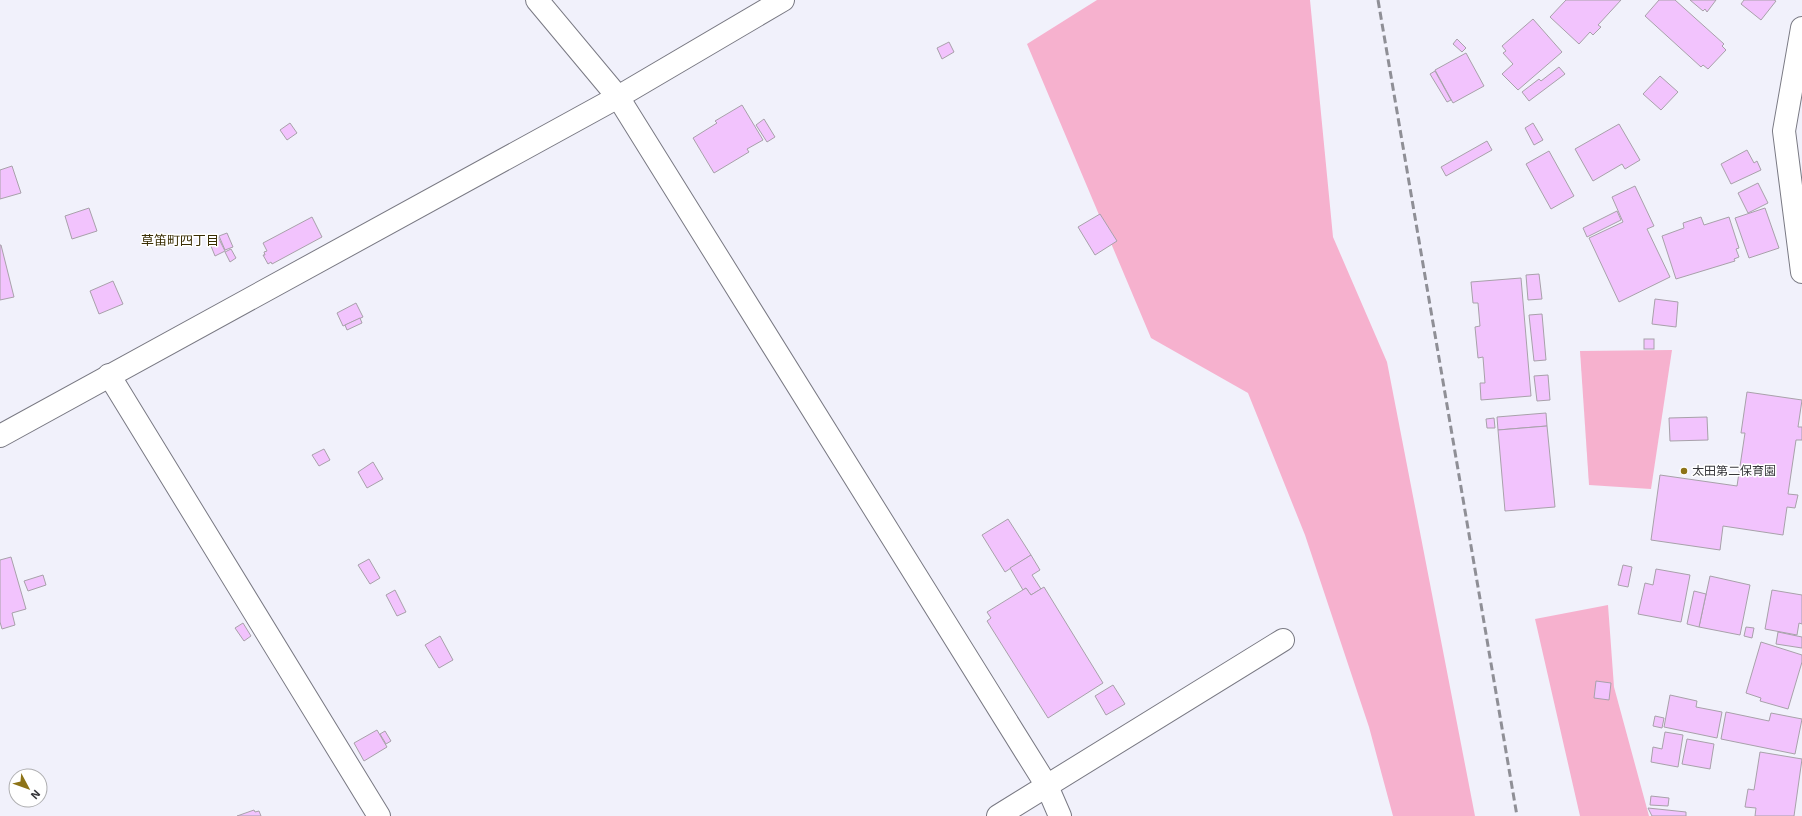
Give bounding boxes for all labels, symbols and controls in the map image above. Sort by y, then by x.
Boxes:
district label: 草笛町四丁目 [141,232,219,248]
place label: 太田第二保育園 [1692,463,1776,477]
marker: 太田第二保育園 [1679,466,1689,476]
north arrow [8,768,48,808]
text: N [28,788,43,802]

